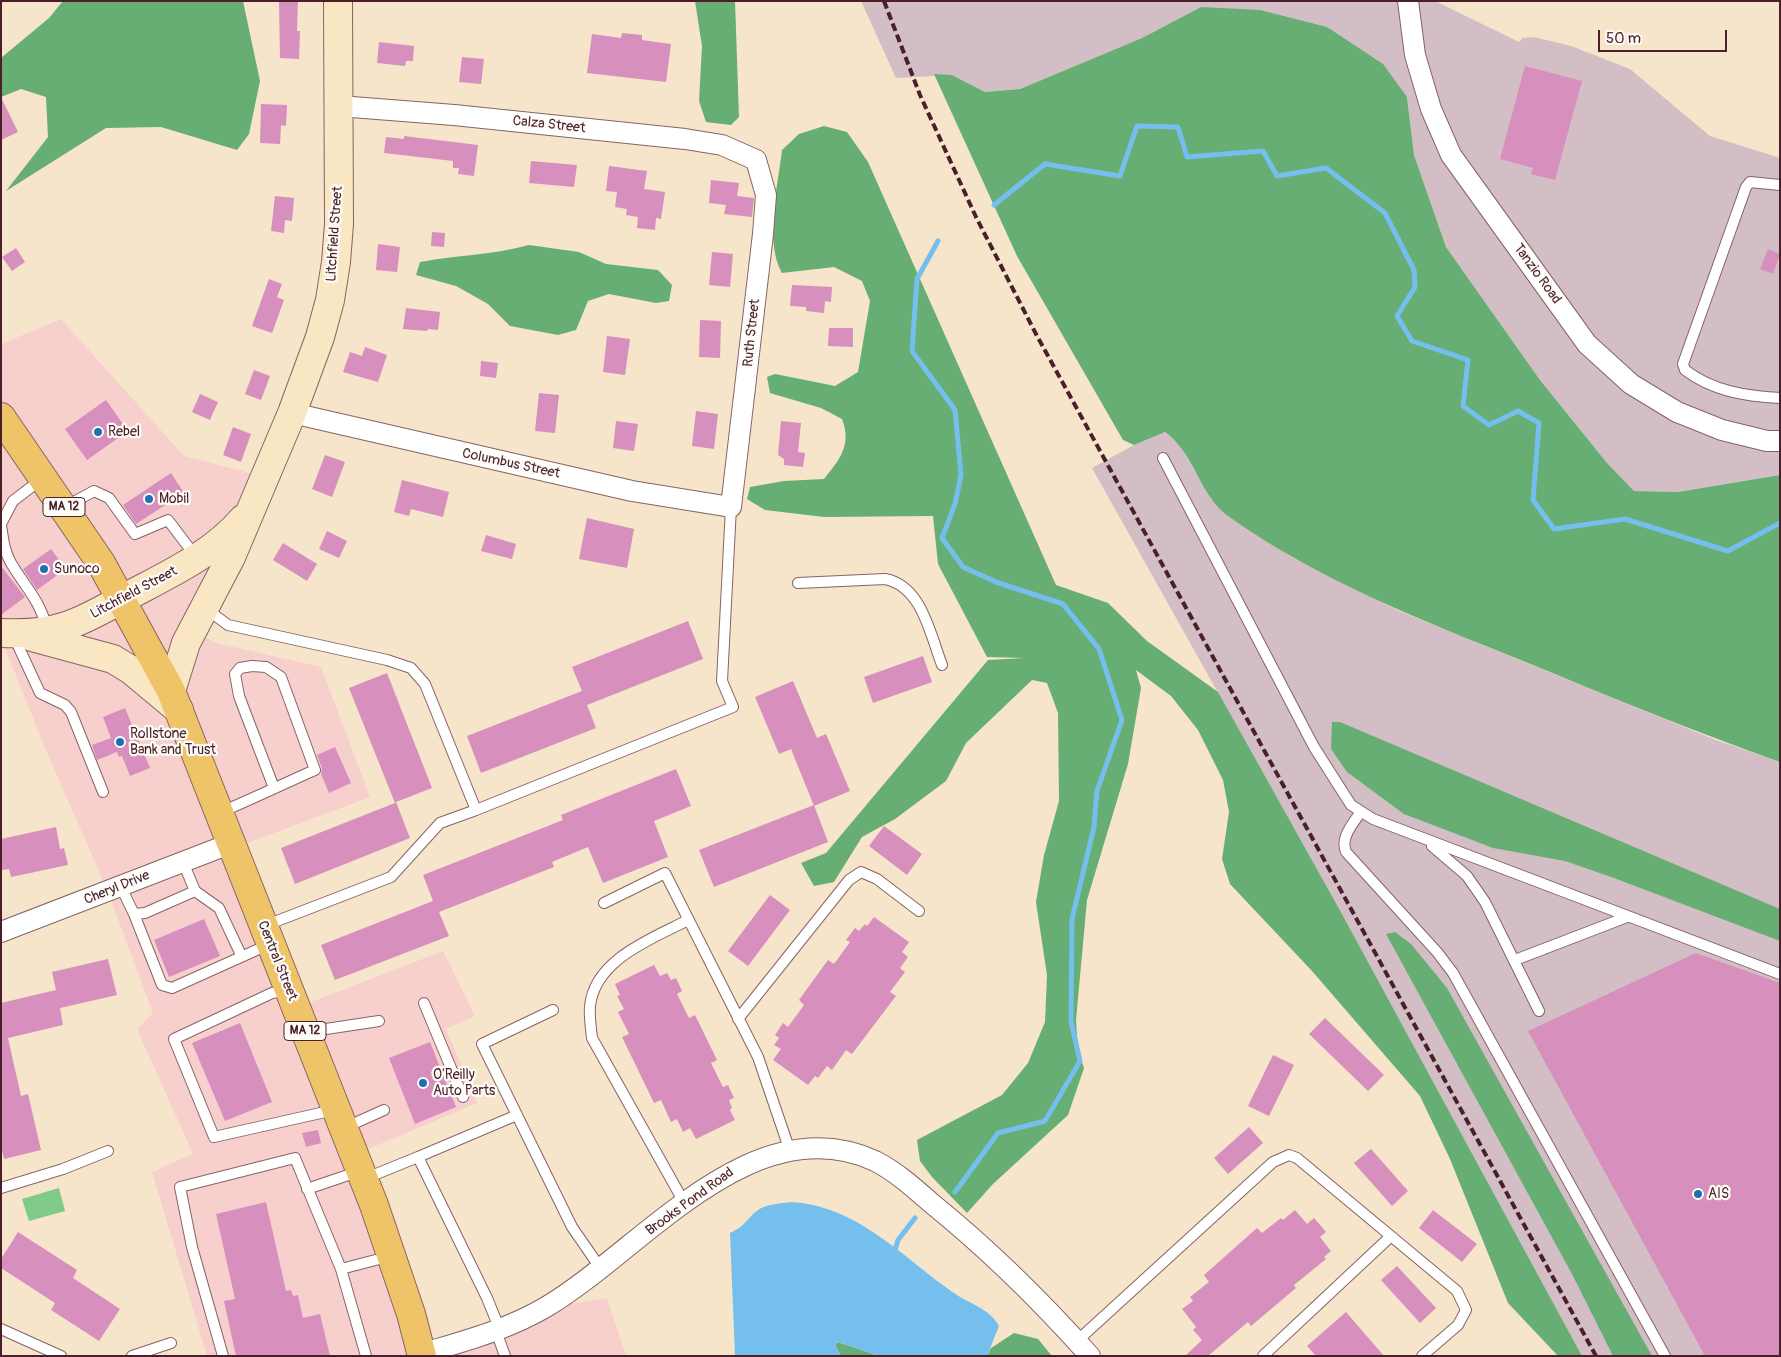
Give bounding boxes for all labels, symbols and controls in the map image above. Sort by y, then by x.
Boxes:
scale bar [1601,20,1730,52]
text: 50 m [1606,29,1641,48]
street label: Calza Street [512,113,586,137]
street label: Litchfield Street [323,186,347,282]
street label: Tanzio Road [1510,241,1564,307]
street label: Ruth Street [740,298,764,368]
place label: Rebel [108,424,140,440]
marker: Rebel [92,426,104,438]
street label: Columbus Street [460,445,562,483]
place label: Mobil [159,491,189,507]
marker: Mobil [143,493,155,505]
road number: MA 12 [43,498,85,516]
place label: Sunoco [54,561,100,577]
marker: Sunoco [38,563,50,575]
street label: Litchfield Street [88,563,180,623]
place label: Rollstone Bank and Trust [130,726,216,759]
marker: Rollstone Bank and Trust [114,736,126,748]
street label: Cheryl Drive [82,867,152,909]
street label: Central Street [253,919,301,1003]
road number: MA 12 [284,1021,326,1040]
place label: O'Reilly Auto Parts [433,1067,495,1100]
marker: O'Reilly Auto Parts [417,1077,429,1089]
street label: Brooks Pond Road [643,1164,737,1240]
place label: AIS [1708,1186,1729,1202]
marker: AIS [1692,1188,1704,1200]

